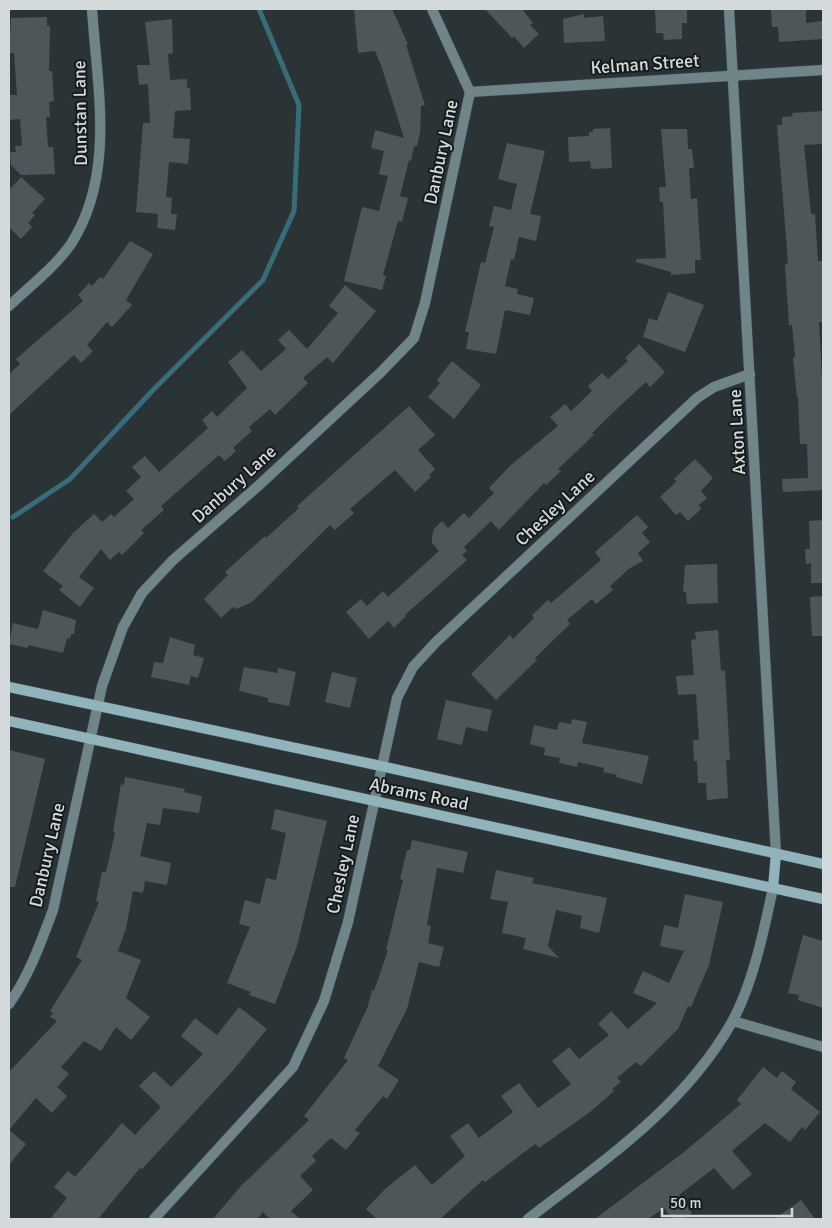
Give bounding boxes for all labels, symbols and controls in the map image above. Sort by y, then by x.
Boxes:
street label: Kelman Street [590,49,700,79]
street label: Dunstan Lane [68,60,92,166]
street label: Danbury Lane [419,98,463,206]
street label: Axton Lane [724,389,750,475]
street label: Danbury Lane [187,440,281,528]
street label: Chesley Lane [511,466,599,550]
street label: Abrams Road [367,773,471,815]
street label: Danbury Lane [24,801,70,909]
street label: Chesley Lane [322,812,364,916]
scale bar [662,1186,792,1218]
text: 50 m [670,1194,701,1212]

